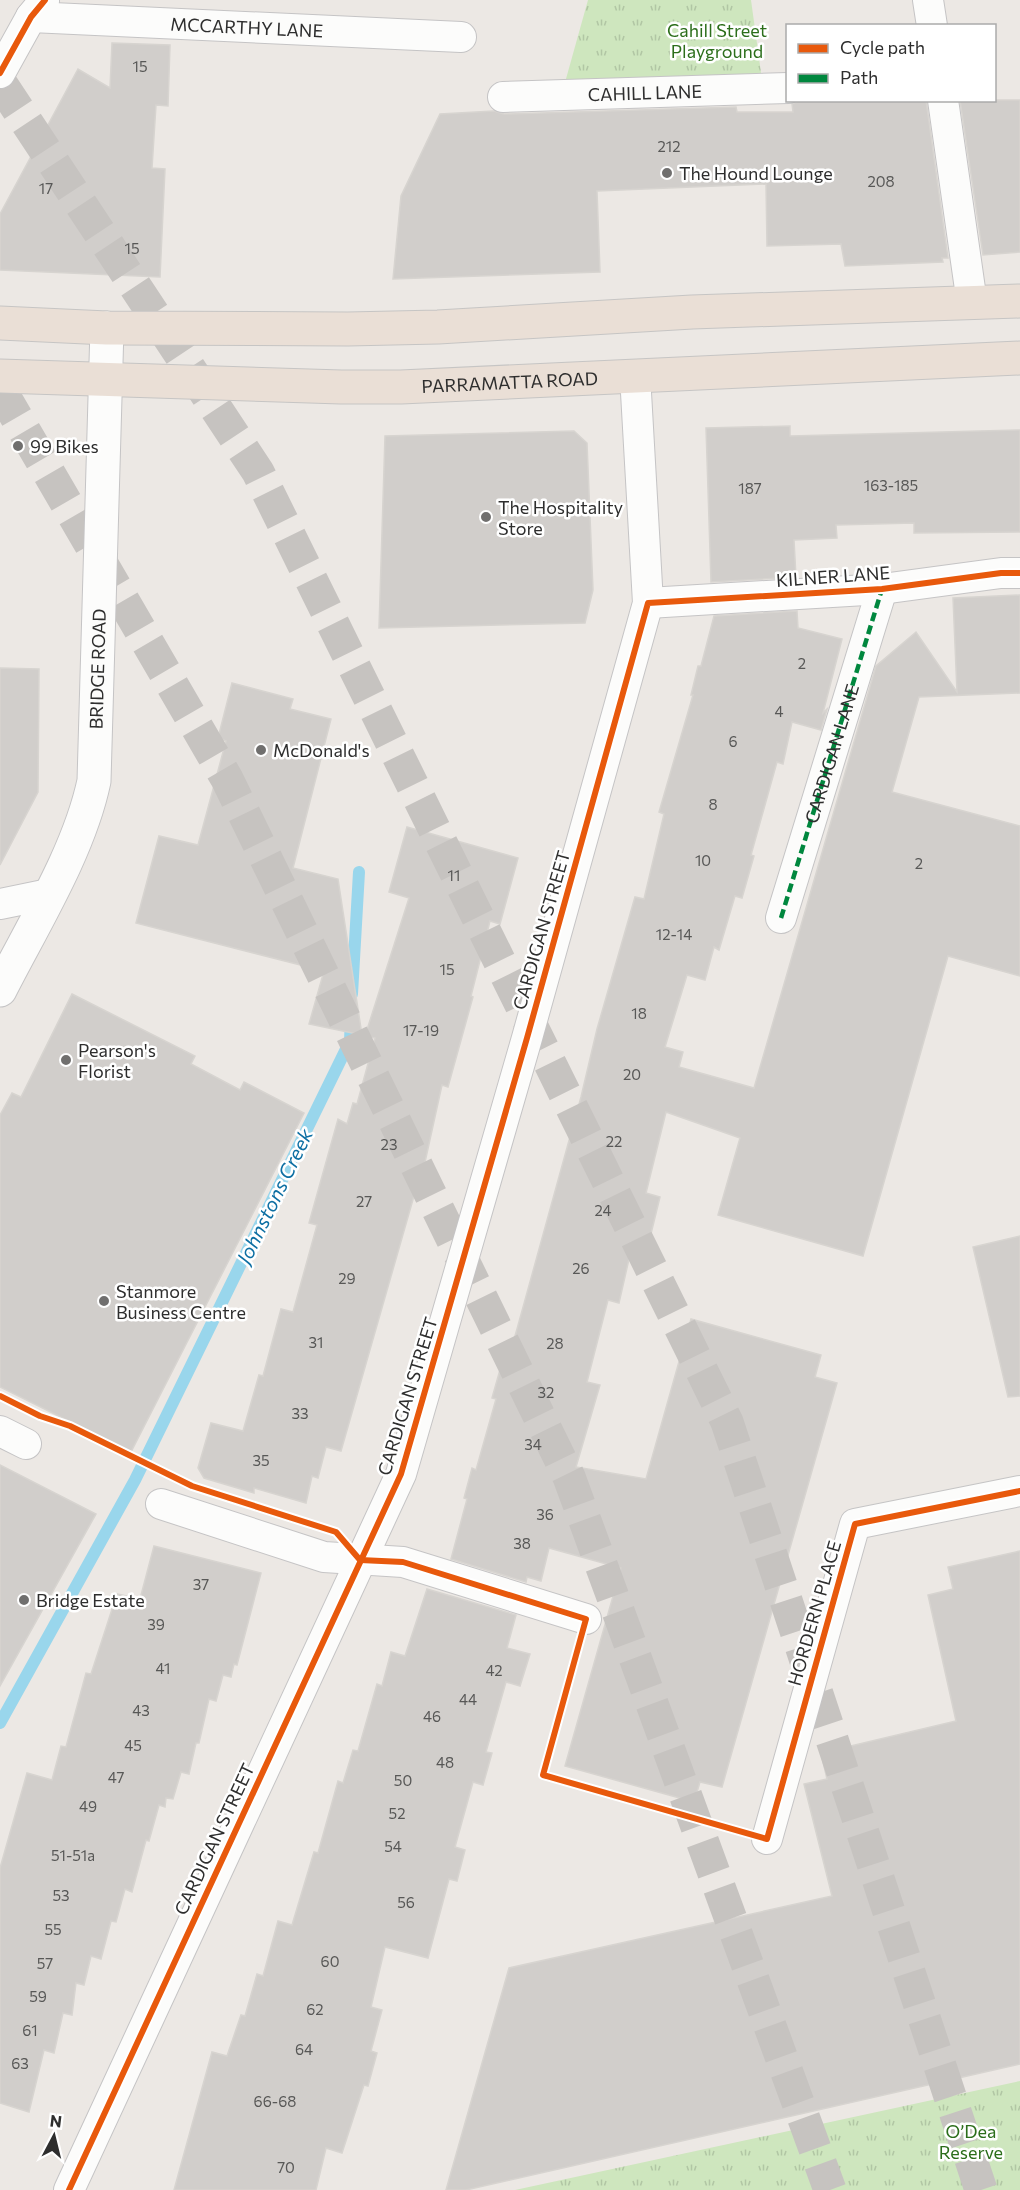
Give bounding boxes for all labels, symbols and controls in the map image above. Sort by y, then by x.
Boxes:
street label: MCCARTHY LANE [170,12,324,42]
park label: Cahill Street Playground [667,19,767,62]
legend [786,24,996,102]
text: Cycle path [840,36,925,58]
house number: 15 [132,57,148,75]
text: Path [840,66,878,88]
street label: CAHILL LANE [587,80,702,105]
house number: 212 [657,137,681,155]
place label: The Hound Lounge [679,162,833,184]
marker: The Hound Lounge [660,166,674,180]
house number: 208 [867,172,895,190]
house number: 17 [39,179,53,197]
house number: 15 [124,239,140,257]
street label: PARRAMATTA ROAD [421,367,598,397]
place label: 99 Bikes [30,435,99,457]
marker: 99 Bikes [11,439,25,453]
house number: 163-185 [864,476,918,494]
house number: 187 [738,479,762,497]
place label: The Hospitality Store [498,496,623,539]
marker: The Hospitality Store [479,510,493,524]
street label: KILNER LANE [775,561,891,591]
street label: BRIDGE ROAD [84,608,110,730]
house number: 2 [798,654,806,672]
street label: CARDIGAN LANE [800,681,863,826]
house number: 4 [775,702,784,720]
house number: 6 [728,732,738,750]
place label: McDonald's [273,739,370,761]
marker: McDonald's [254,743,268,757]
house number: 8 [708,795,718,813]
street label: CARDIGAN STREET [508,848,574,1012]
house number: 10 [695,851,711,869]
house number: 2 [915,854,923,872]
house number: 11 [448,866,460,884]
house number: 12-14 [656,925,692,943]
house number: 15 [439,960,455,978]
house number: 18 [631,1004,647,1022]
house number: 17-19 [403,1021,439,1039]
place label: Pearson's Florist [78,1039,156,1082]
marker: Pearson's Florist [59,1053,73,1067]
house number: 20 [623,1065,641,1083]
water label: Johnstons Creek [230,1123,318,1269]
house number: 22 [606,1132,622,1150]
house number: 23 [381,1135,397,1153]
house number: 27 [356,1192,372,1210]
house number: 24 [594,1201,612,1219]
house number: 26 [572,1259,590,1277]
house number: 29 [338,1269,356,1287]
place label: Stanmore Business Centre [116,1280,246,1323]
marker: Stanmore Business Centre [97,1294,111,1308]
street label: CARDIGAN STREET [372,1314,442,1478]
house number: 31 [309,1333,323,1351]
house number: 28 [546,1334,564,1352]
house number: 32 [538,1383,554,1401]
house number: 33 [291,1404,309,1422]
house number: 34 [524,1435,542,1453]
house number: 35 [252,1451,270,1469]
house number: 36 [536,1505,554,1523]
house number: 38 [513,1534,531,1552]
street label: HORDERN PLACE [783,1538,845,1688]
house number: 37 [193,1575,209,1593]
place label: Bridge Estate [36,1589,145,1611]
marker: Bridge Estate [17,1593,31,1607]
house number: 39 [147,1615,165,1633]
house number: 41 [156,1659,170,1677]
house number: 42 [485,1661,503,1679]
house number: 44 [459,1690,477,1708]
house number: 43 [132,1701,150,1719]
house number: 46 [423,1707,441,1725]
house number: 45 [124,1736,142,1754]
house number: 48 [436,1753,454,1771]
street label: CARDIGAN STREET [169,1760,259,1918]
house number: 47 [108,1768,124,1786]
house number: 50 [394,1771,412,1789]
house number: 49 [79,1797,97,1815]
house number: 52 [389,1804,405,1822]
house number: 54 [384,1837,402,1855]
house number: 51-51a [51,1846,95,1864]
house number: 53 [52,1886,70,1904]
house number: 56 [397,1893,415,1911]
house number: 55 [44,1920,62,1938]
house number: 60 [321,1952,339,1970]
house number: 57 [37,1954,53,1972]
house number: 59 [29,1987,47,2005]
house number: 62 [306,2000,324,2018]
house number: 61 [22,2021,38,2039]
house number: 64 [295,2040,313,2058]
house number: 63 [11,2054,29,2072]
house number: 66-68 [254,2092,296,2110]
north arrow [24,2106,84,2166]
text: N [49,2110,63,2131]
park label: O’Dea Reserve [939,2120,1003,2163]
house number: 70 [277,2158,295,2176]

